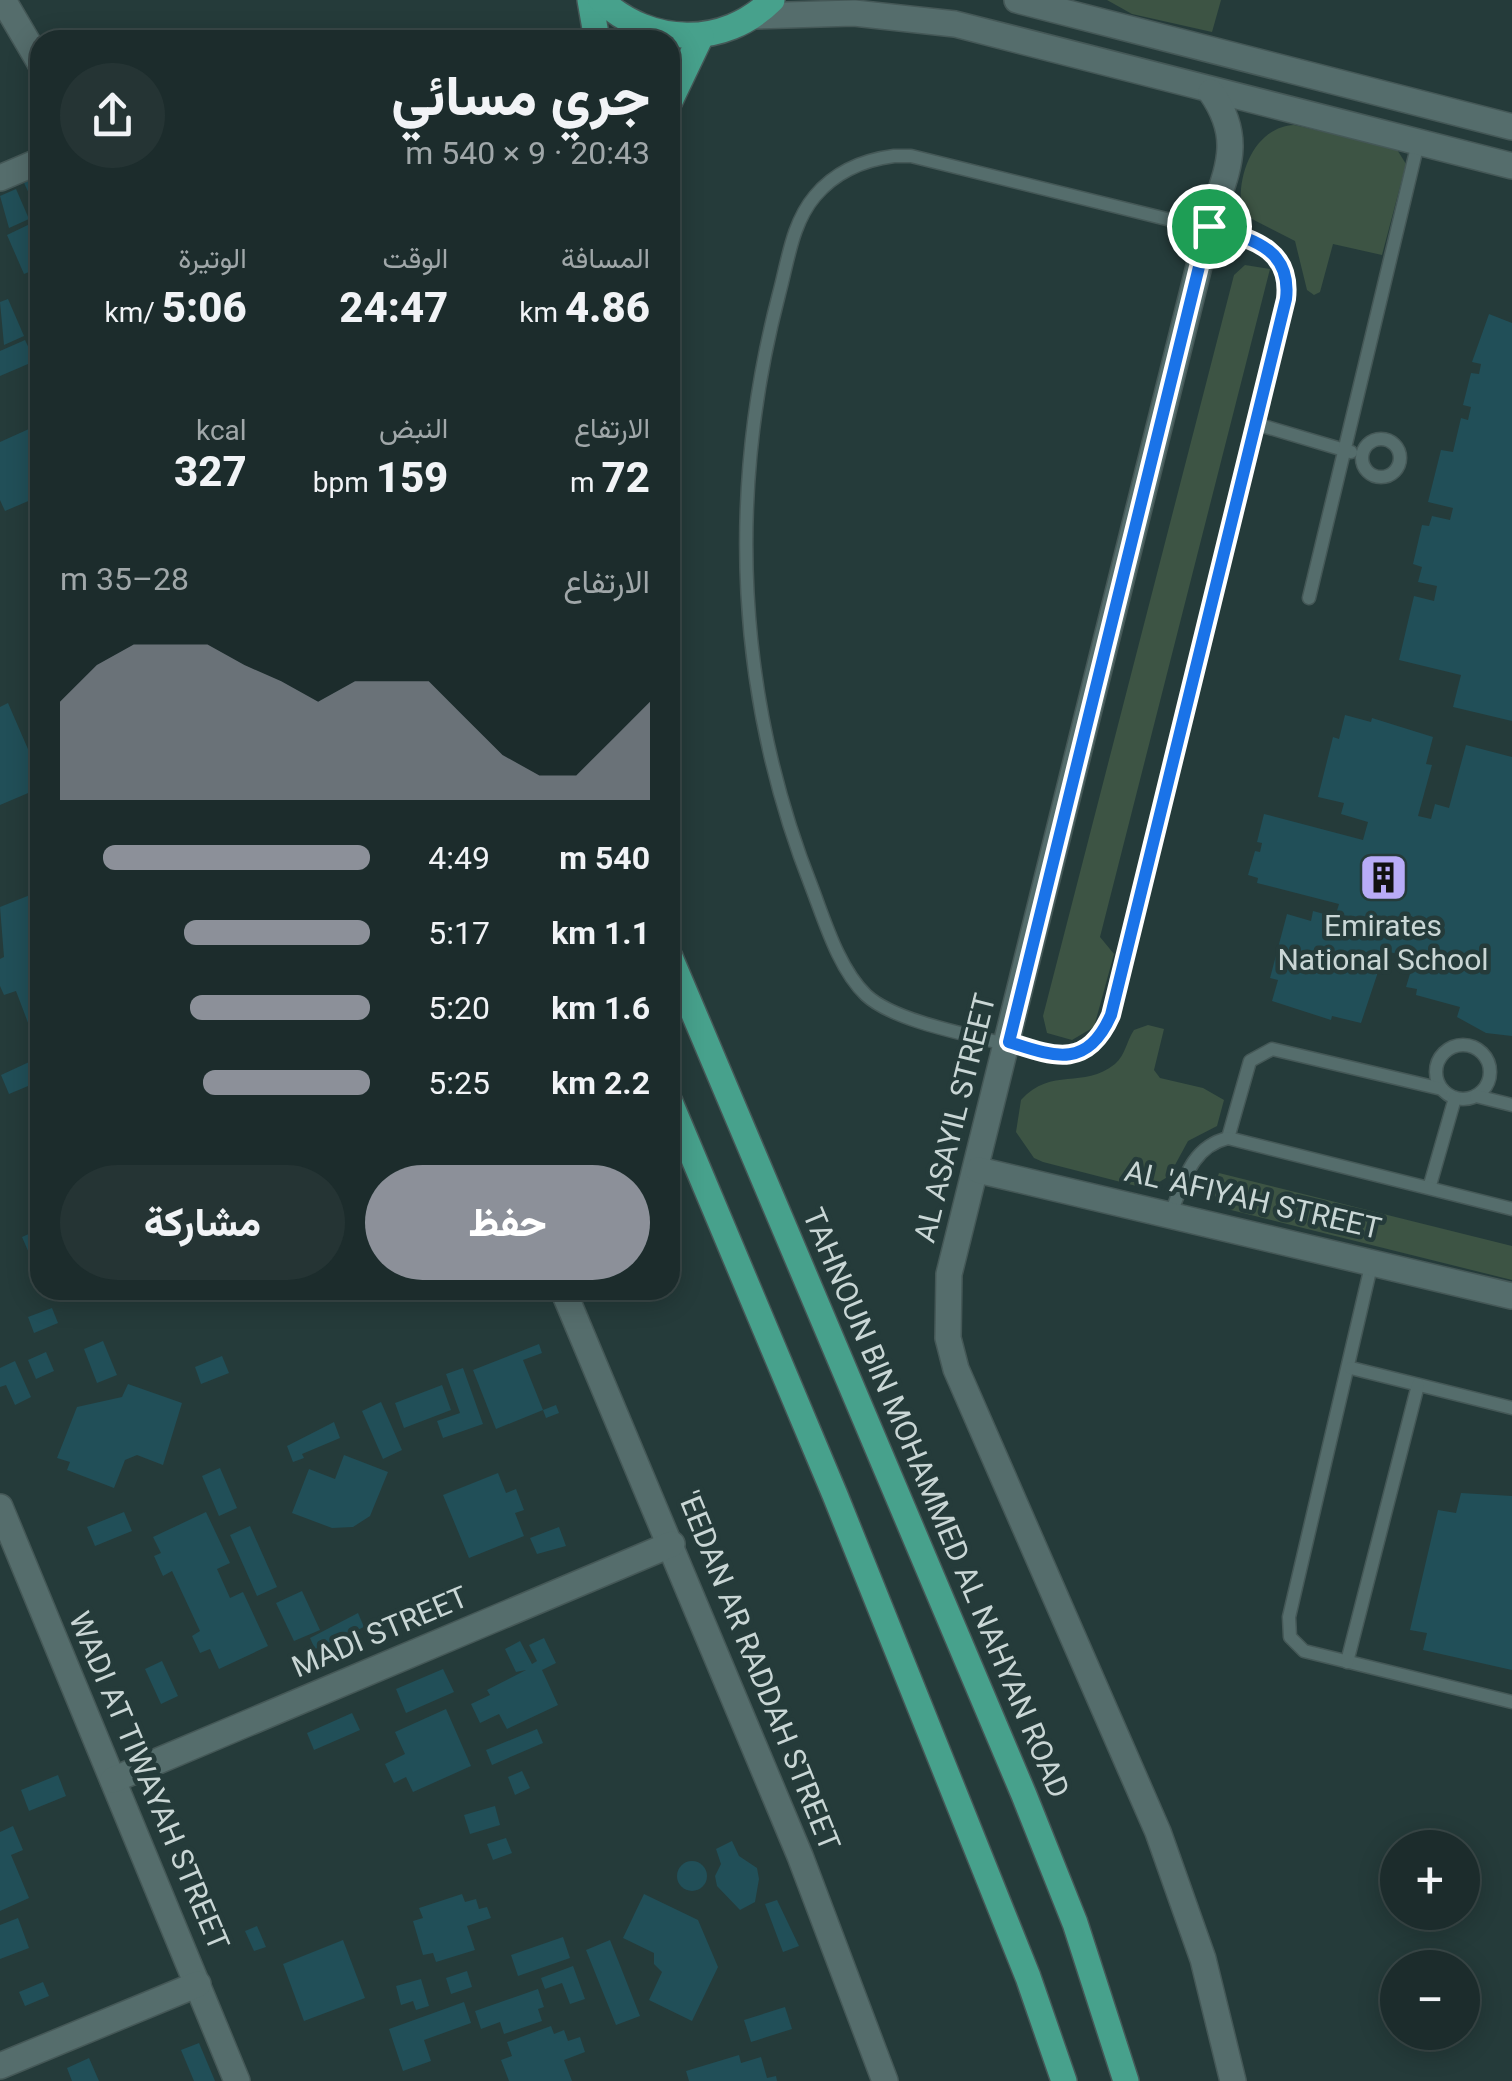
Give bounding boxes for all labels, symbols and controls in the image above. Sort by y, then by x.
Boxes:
button: share [60,63,165,168]
text: جري مسائي [391,64,650,128]
text: 20:43 · 9 × 540 m [405,134,650,172]
pin [1167,184,1252,269]
icon: arrive [1182,199,1237,254]
text: الوتيرة [178,242,247,275]
text: الوقت [383,242,448,275]
text: المسافة [561,242,650,275]
text: 5:06 [162,283,247,332]
text: 24:47 [339,283,448,332]
text: 4.86 [565,283,650,332]
text: /km [105,296,162,329]
text: km [519,296,565,329]
text: النبض [379,412,448,445]
text: الارتفاع [574,412,650,445]
text: kcal [196,414,247,447]
text: 327 [174,447,247,496]
text: 159 [376,453,448,502]
text: 72 [602,453,650,502]
text: bpm [313,466,376,499]
text: m [570,466,602,499]
text: 28–35 m [60,560,189,598]
text: الارتفاع [563,563,650,601]
text: 4:49 [428,839,490,877]
text: 540 m [559,839,650,877]
building icon: Emirates National School [1357,851,1409,903]
place label: Emirates National School [1277,908,1489,977]
text: 5:17 [428,914,490,952]
text: 1.1 km [551,914,650,952]
text: 5:20 [428,989,490,1027]
text: 1.6 km [551,989,650,1027]
street label: AL ASAYIL STREET [907,990,1002,1246]
text: 5:25 [428,1064,490,1102]
text: 2.2 km [551,1064,650,1102]
street label: AL 'AFIYAH STREET [1121,1153,1385,1246]
button: مشاركة [60,1165,345,1280]
button: حفظ [365,1165,650,1280]
street label: TAHNOUN BIN MOHAMMED AL NAHYAN ROAD [796,1203,1077,1803]
street label: 'EEDAN AR RADDAH STREET [671,1486,848,1856]
street label: MADI STREET [287,1579,473,1684]
street label: WADI AT TIWAYAH STREET [62,1606,237,1955]
map controls [1380,1830,1480,2050]
button: + [1380,1830,1480,1930]
button: − [1380,1950,1480,2050]

